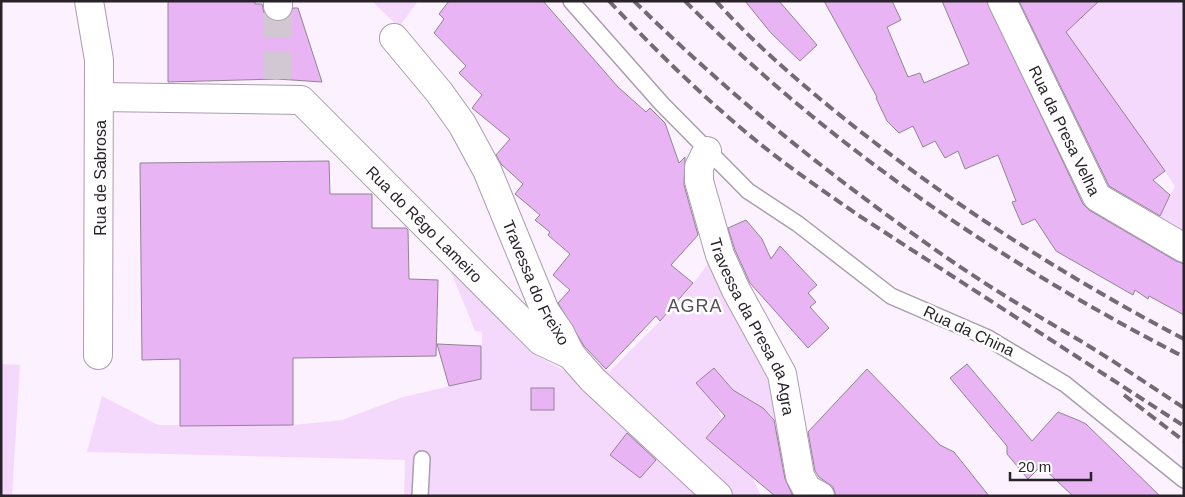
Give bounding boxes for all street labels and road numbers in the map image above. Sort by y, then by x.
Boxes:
street label: Rua da Presa Velha [1026,63,1104,198]
street label: Rua de Sabrosa [92,120,109,236]
street label: Rua do Rêgo Lameiro [363,162,486,286]
street label: Travessa do Freixo [500,217,573,348]
street label: Travessa da Presa da Agra [707,236,798,417]
street label: Rua da China [921,303,1017,359]

